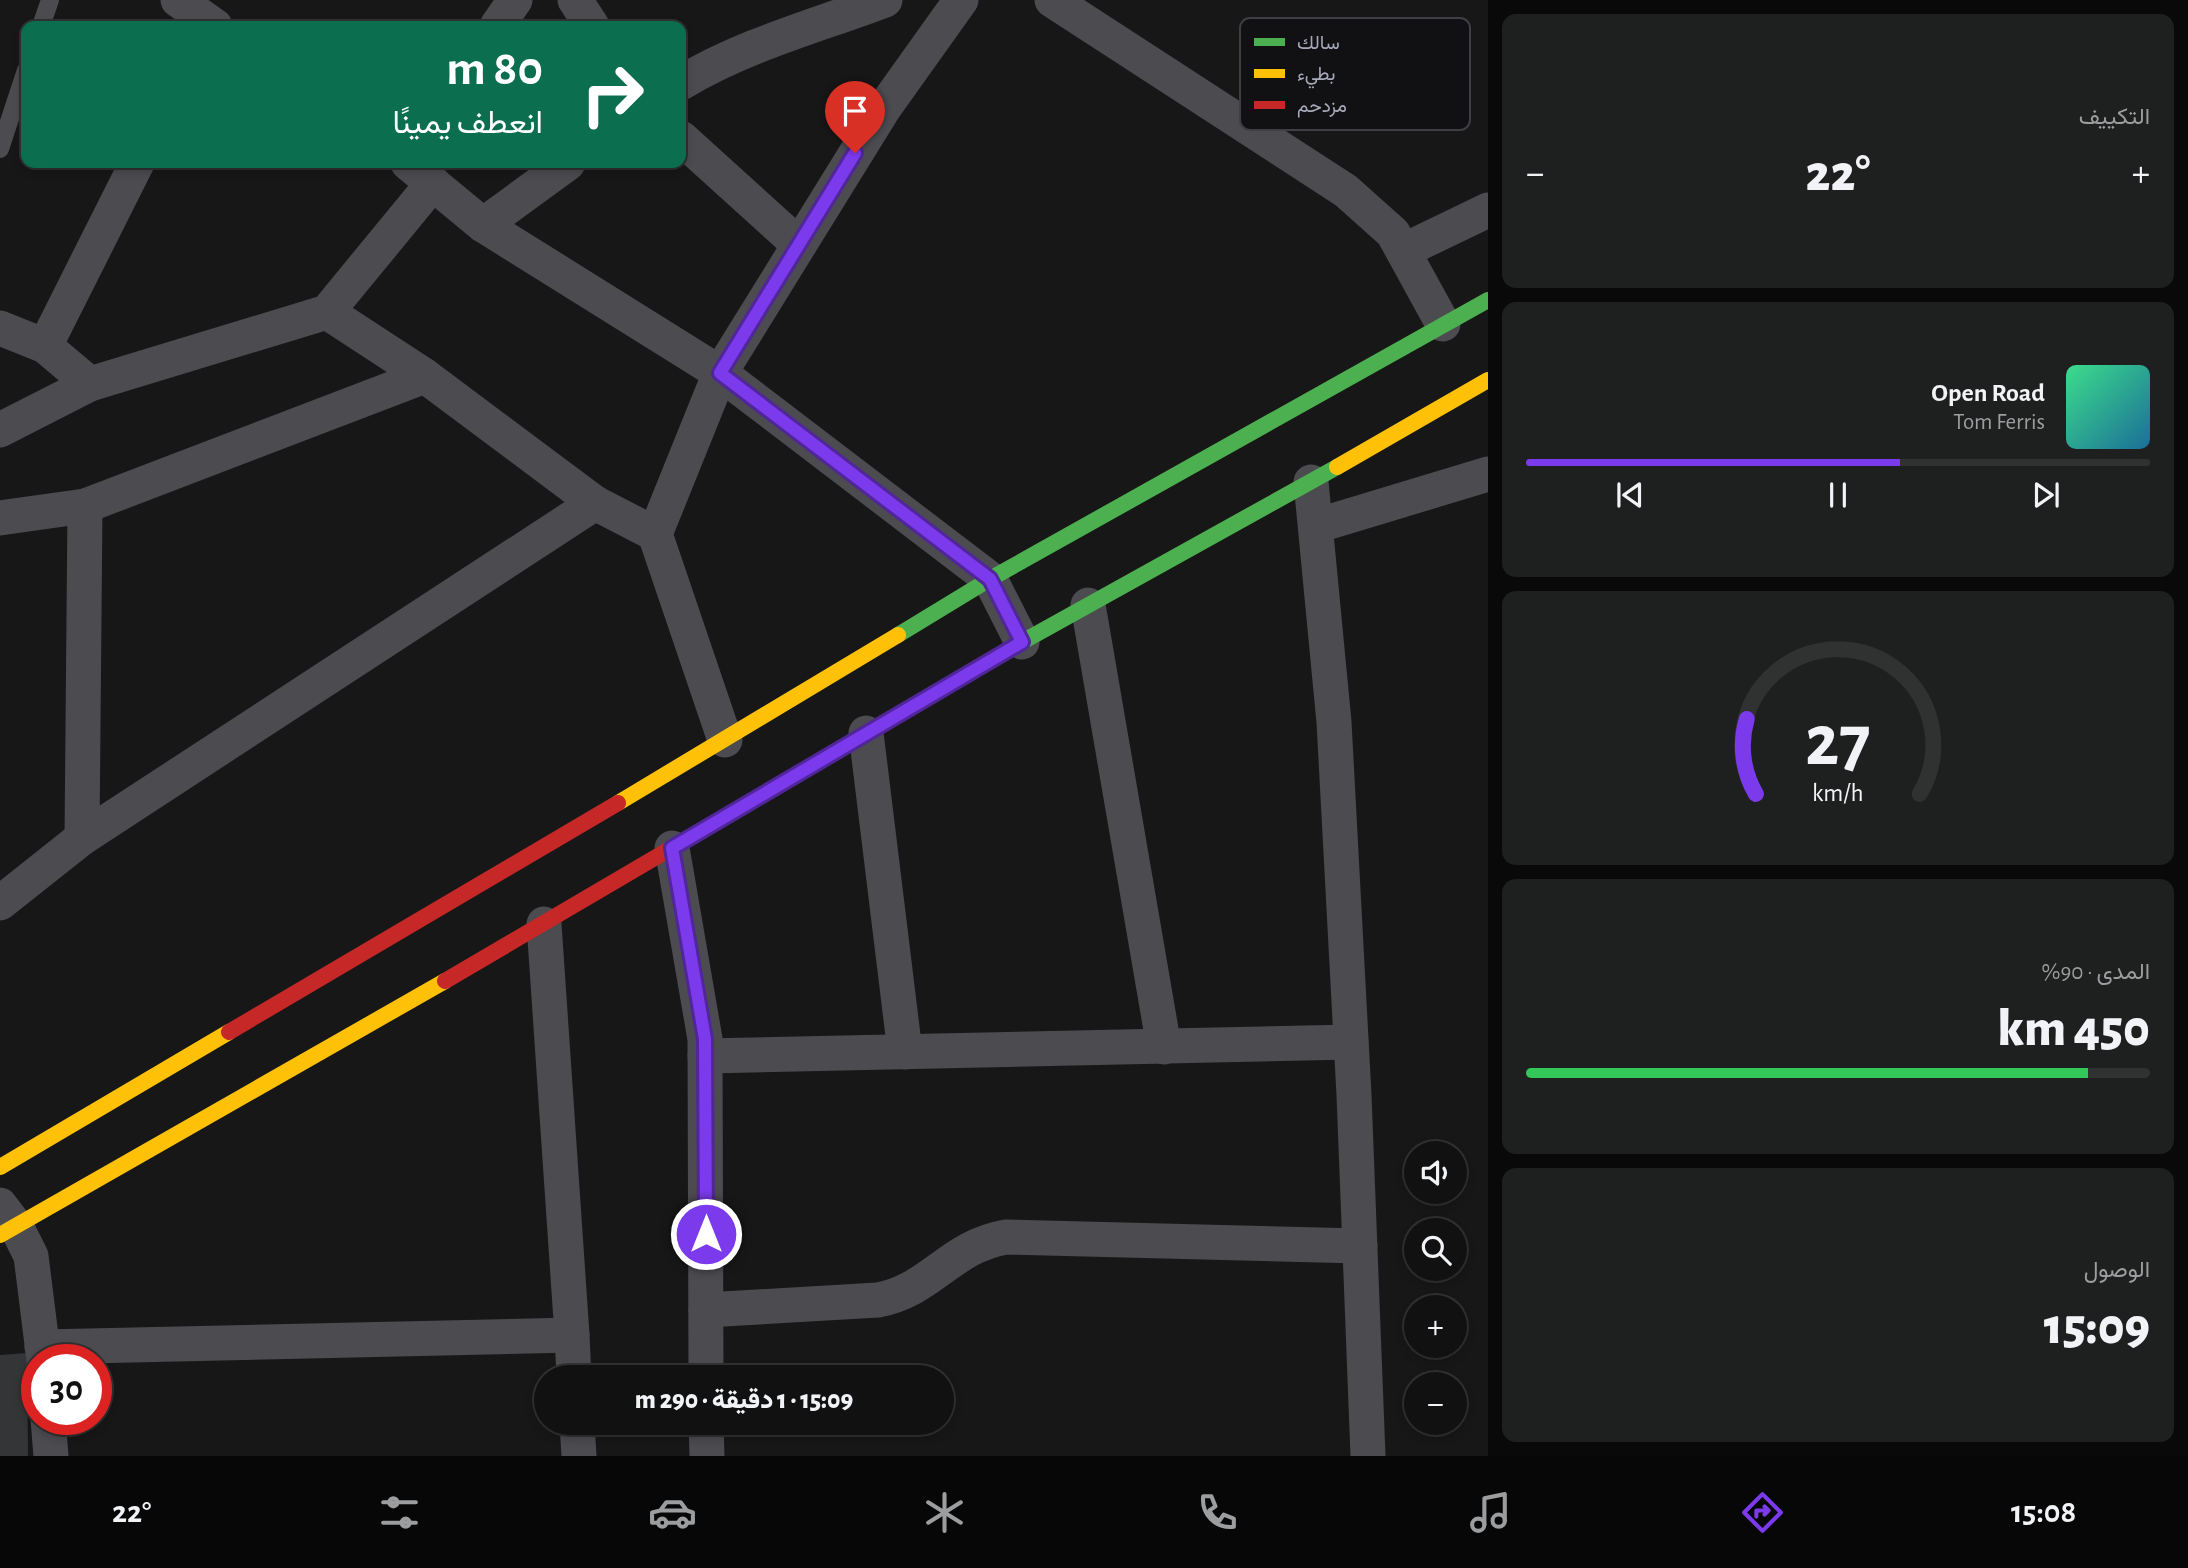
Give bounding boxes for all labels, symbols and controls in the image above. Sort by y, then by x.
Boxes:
legend [1240,18,1470,130]
text: سالك [1297,34,1340,53]
text: 80 m [446,45,543,94]
icon: right [567,49,658,140]
text: بطيء [1297,65,1335,89]
pin [825,81,885,153]
icon: arrive [836,92,874,130]
text: مزدحم [1297,97,1347,118]
text: التكييف [2079,106,2150,129]
text: انعطف يمينًا [392,107,543,139]
text: 22° [1805,148,1871,200]
text: − [1526,155,1544,193]
text: + [2132,155,2150,193]
text: Open Road [1931,380,2045,406]
text: Tom Ferris [1953,411,2045,434]
icon: previous [1611,476,1649,514]
icon: pause [1819,476,1857,514]
icon: next [2027,476,2065,514]
text: 27 [1805,706,1871,779]
text: km/h [1812,781,1864,806]
text: المدى · 90% [2042,961,2150,984]
text: 450 km [1997,1003,2150,1055]
map controls [1404,1141,1467,1435]
button: sound [1404,1141,1467,1204]
position arrow [669,1197,743,1271]
button: search [1404,1218,1467,1281]
text: الوصول [2084,1259,2150,1282]
button: + [1404,1295,1467,1358]
text: 15:09 [2044,1301,2150,1353]
speed limit sign: 30 [21,1344,112,1435]
button: − [1404,1372,1467,1435]
text: 15:09 · 1 دقيقة · 290 m [635,1387,853,1413]
icon: filters [375,1488,424,1537]
icon: car [648,1488,697,1537]
icon: climate [920,1488,969,1537]
icon: phone [1193,1488,1242,1537]
icon: music [1466,1488,1515,1537]
icon: directions [1738,1488,1787,1537]
text: 22° [112,1496,151,1528]
text: 15:08 [2011,1496,2076,1528]

